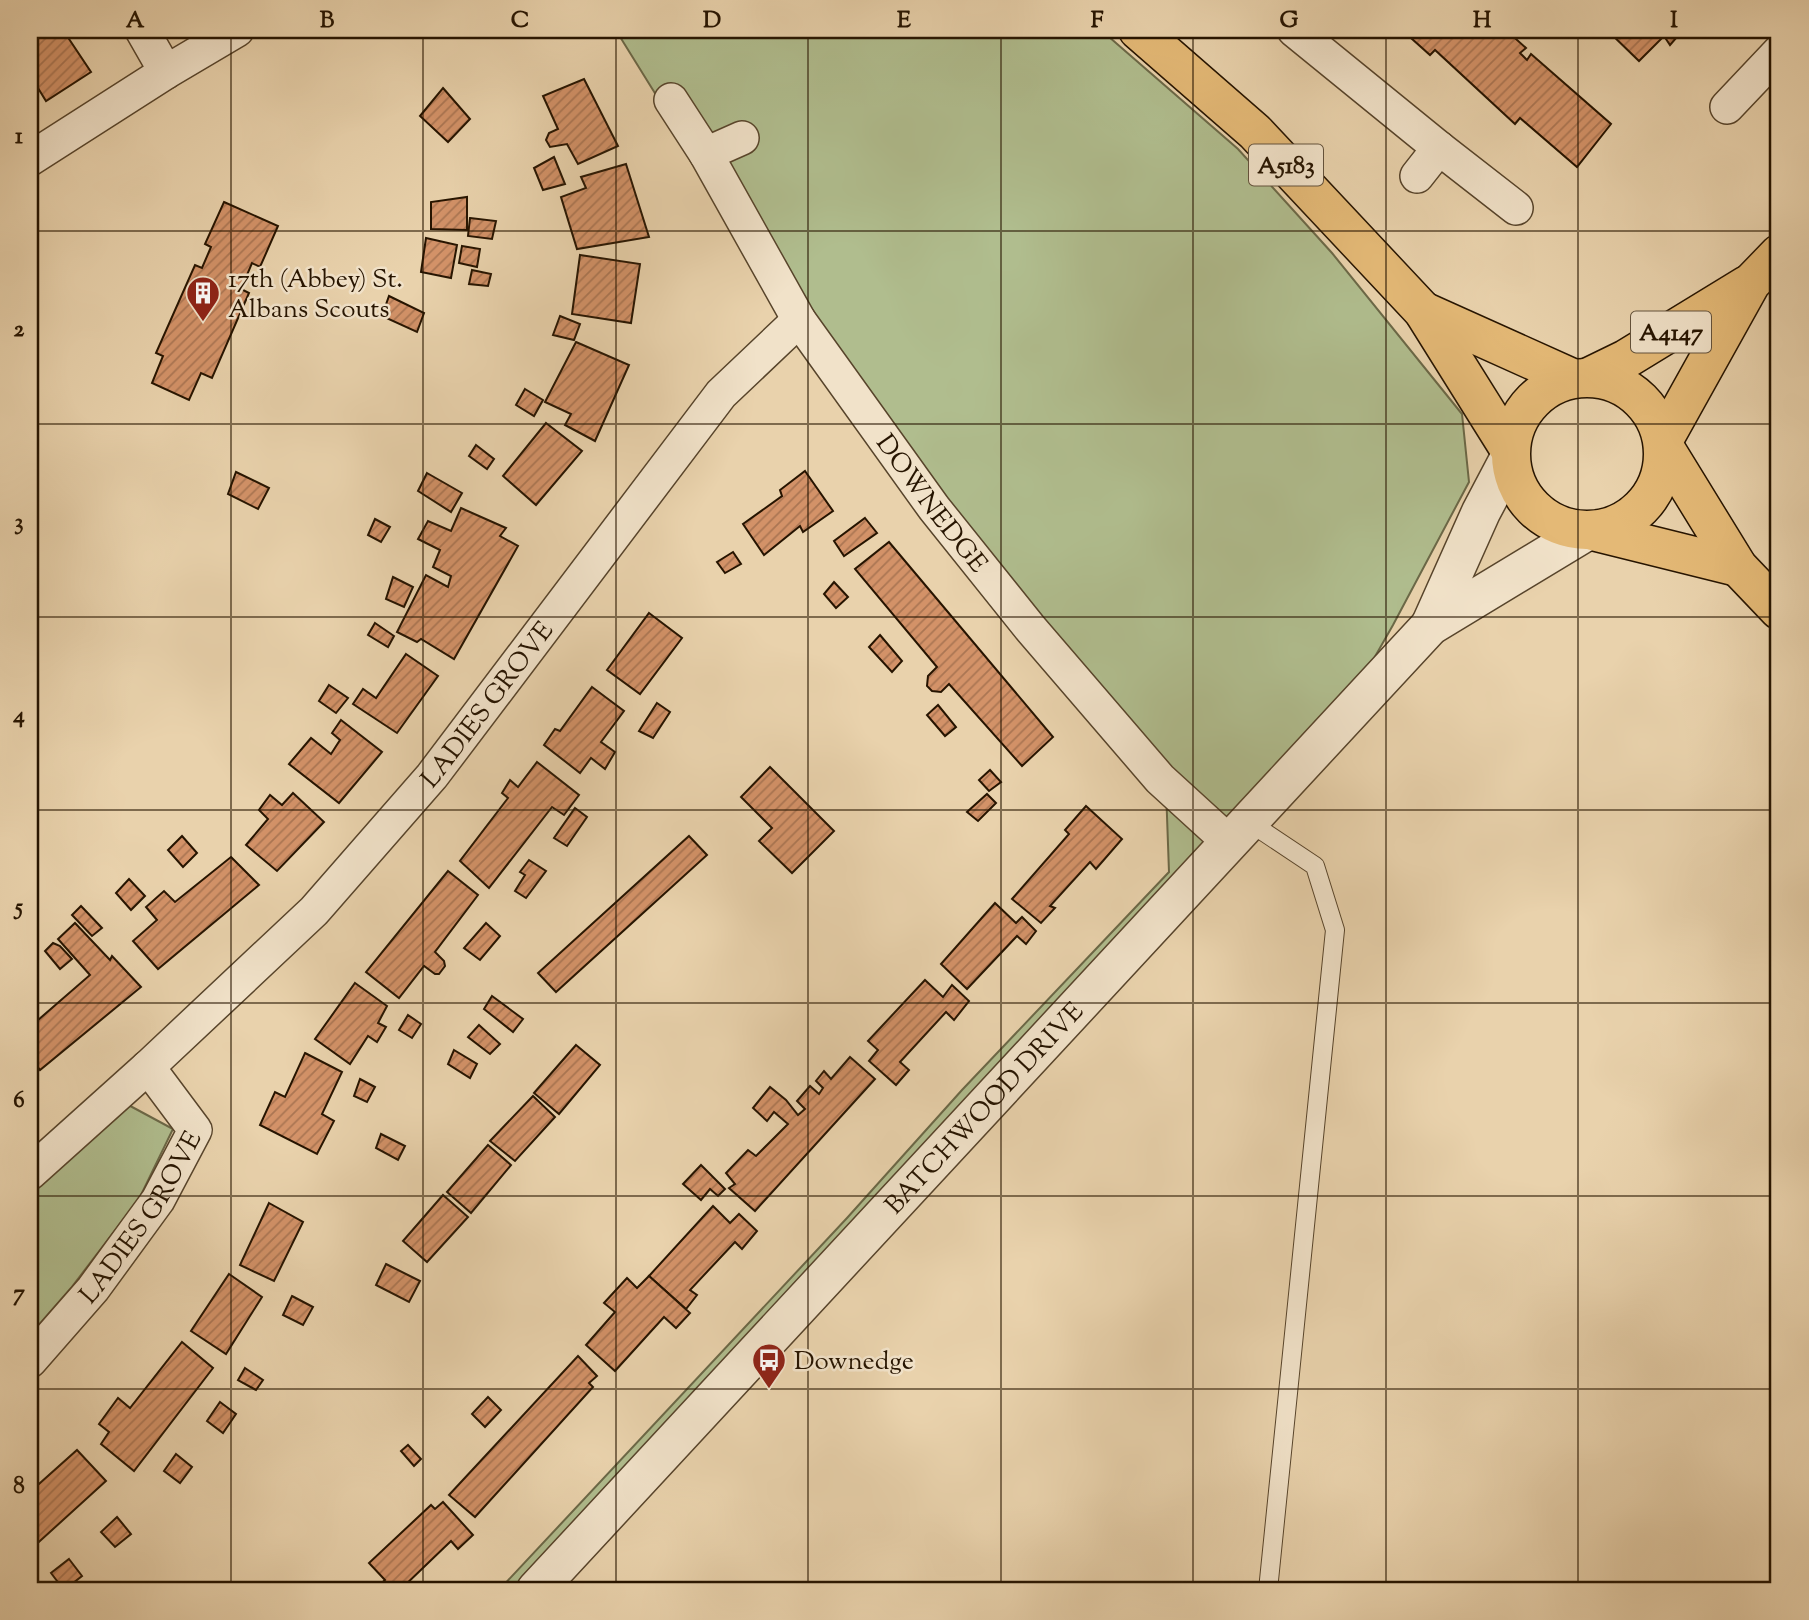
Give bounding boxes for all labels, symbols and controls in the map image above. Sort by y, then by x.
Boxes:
text: A [126,5,145,38]
text: B [320,5,335,38]
text: C [511,5,529,38]
text: D [703,5,721,38]
text: E [897,5,911,38]
text: F [1091,5,1104,38]
text: G [1280,5,1299,38]
text: H [1473,5,1492,38]
text: I [1670,5,1678,38]
text: 1 [15,121,23,154]
road number: A5183 [1249,145,1323,186]
place label: 17th (Abbey) St. Albans Scouts [228,262,403,329]
building icon: 17th (Abbey) St. Albans Scouts [184,274,222,323]
road number: A4147 [1631,312,1711,352]
text: 2 [14,314,25,347]
street label: DOWNEDGE [866,427,995,582]
text: 3 [14,507,24,540]
street label: LADIES GROVE [414,614,564,797]
text: 4 [12,700,25,733]
text: 5 [13,892,23,925]
street label: BATCHWOOD DRIVE [877,995,1093,1224]
text: 6 [13,1085,25,1118]
street label: LADIES GROVE [72,1125,212,1313]
text: 7 [13,1278,25,1311]
bus stop icon: Downedge [750,1341,788,1390]
place label: Downedge [794,1344,914,1381]
text: 8 [13,1471,25,1504]

